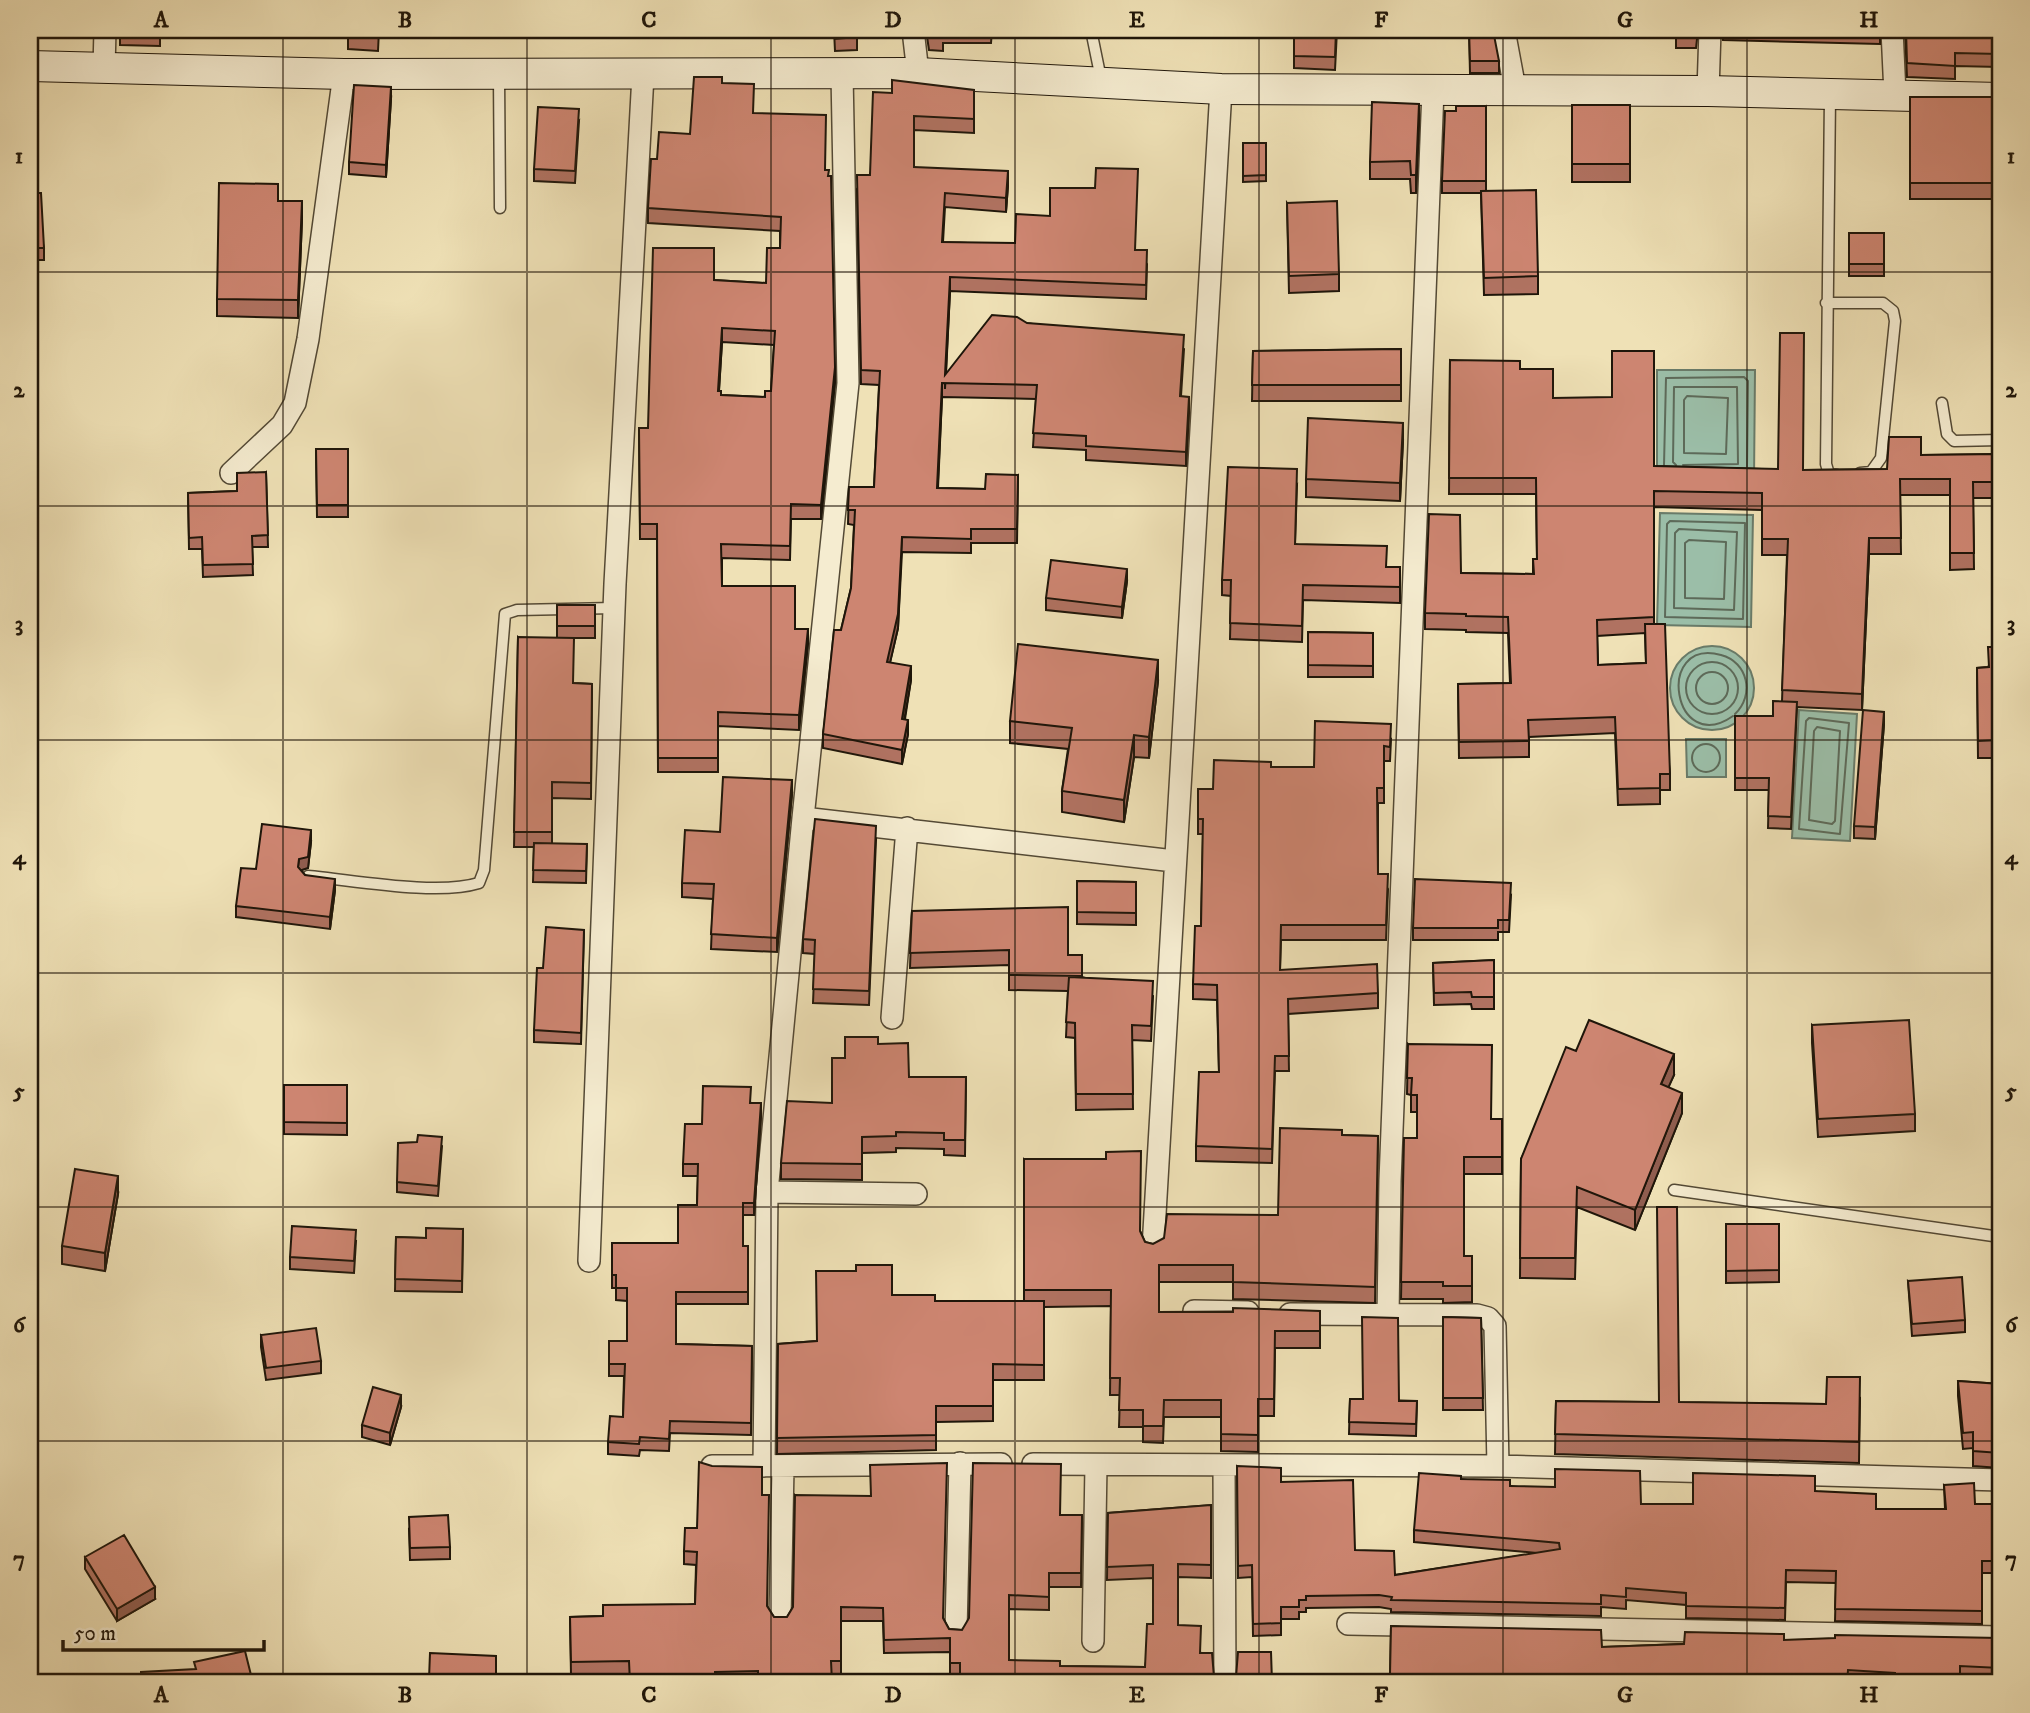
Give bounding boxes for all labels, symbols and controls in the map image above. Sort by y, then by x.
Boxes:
text: A [153,6,170,35]
text: B [398,6,412,35]
text: C [641,6,657,35]
text: D [884,6,902,35]
text: E [1129,6,1145,35]
text: F [1374,6,1389,35]
text: G [1617,6,1633,35]
text: H [1859,6,1879,35]
text: 1 [15,142,23,171]
text: 1 [2007,142,2015,171]
text: 2 [13,376,25,405]
text: 2 [2005,376,2017,405]
text: 3 [15,610,23,639]
text: 3 [2007,610,2015,639]
text: 4 [12,843,27,872]
text: 4 [2004,843,2019,872]
text: 5 [12,1077,25,1106]
text: 5 [2004,1077,2017,1106]
text: 6 [13,1311,27,1340]
text: 6 [2005,1311,2019,1340]
text: 7 [13,1545,25,1574]
text: 7 [2005,1545,2017,1574]
scale bar [63,1608,264,1652]
text: 50 m [74,1621,116,1647]
text: A [153,1681,170,1710]
text: B [398,1681,412,1710]
text: C [641,1681,657,1710]
text: D [884,1681,902,1710]
text: E [1129,1681,1145,1710]
text: F [1374,1681,1389,1710]
text: G [1617,1681,1633,1710]
text: H [1859,1681,1879,1710]

